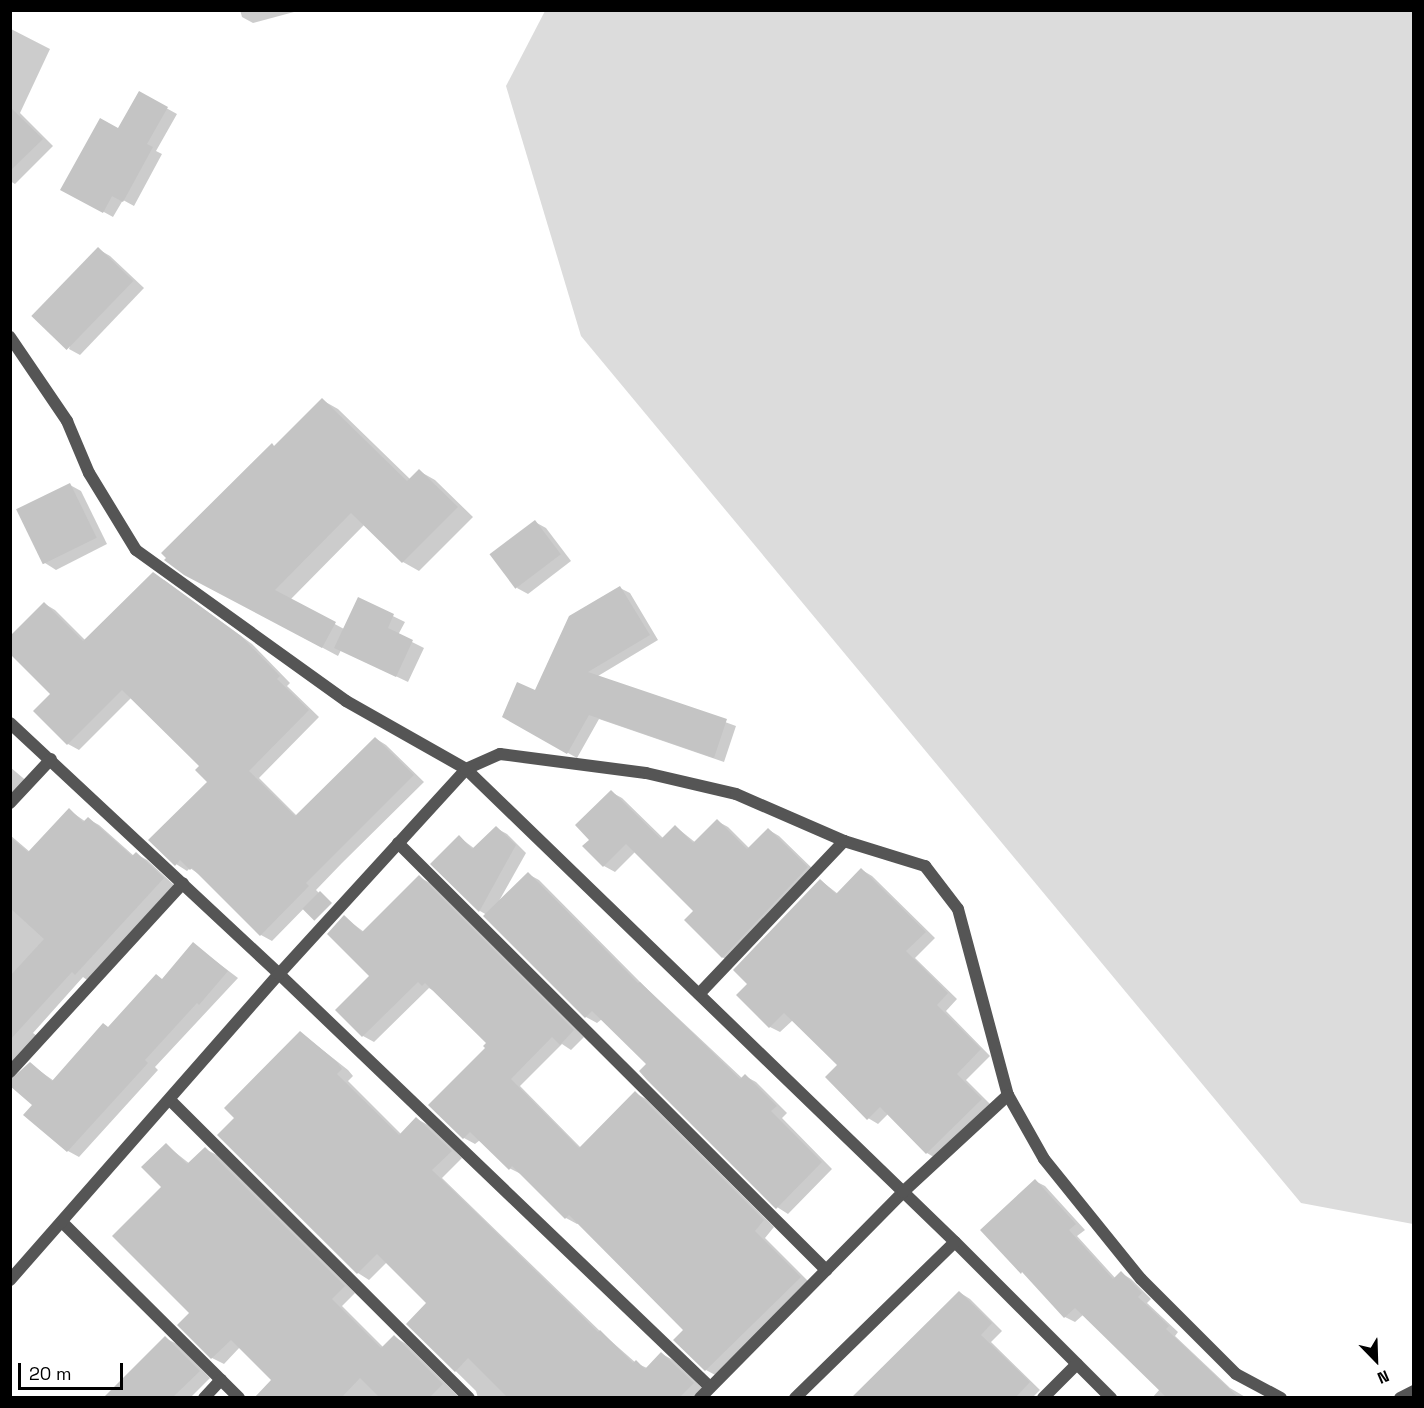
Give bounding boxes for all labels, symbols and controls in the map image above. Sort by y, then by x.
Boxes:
north arrow [1346,1330,1406,1390]
scale bar [21,1351,126,1389]
text: 20 m [29,1362,72,1385]
text: N [1374,1365,1392,1389]

